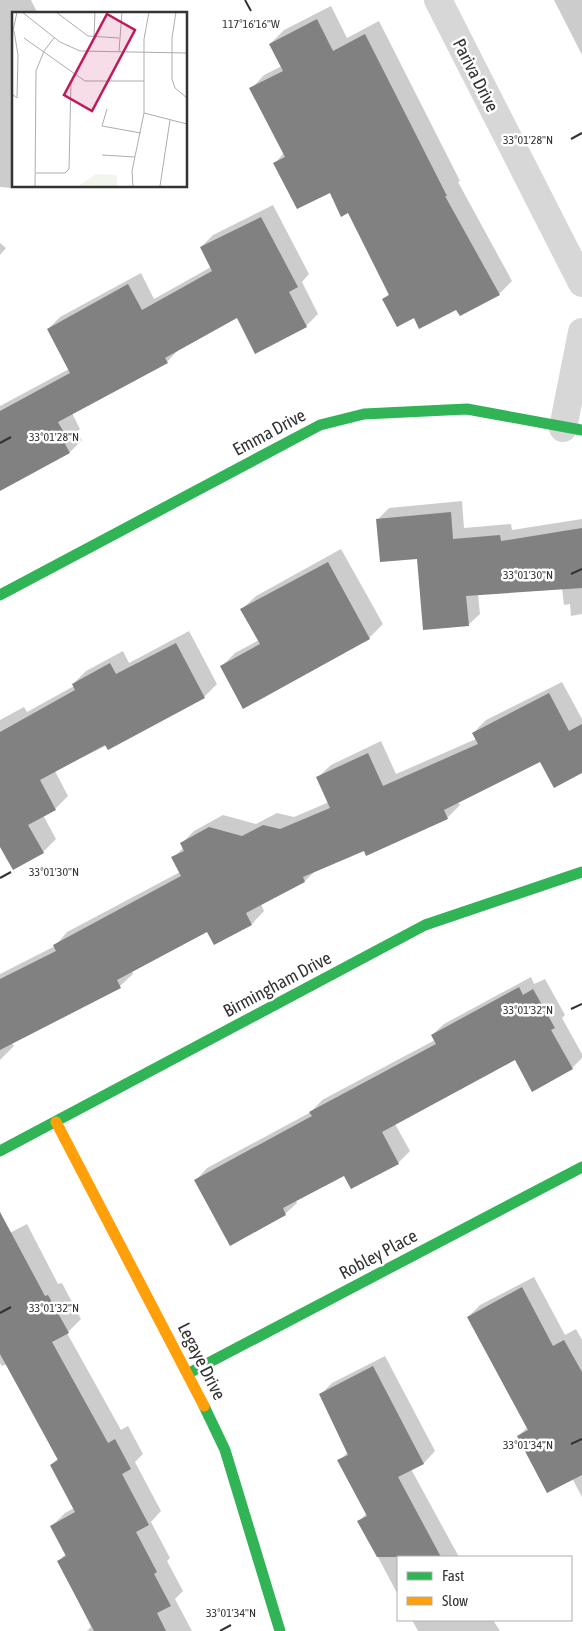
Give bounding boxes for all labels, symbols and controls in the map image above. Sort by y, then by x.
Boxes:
inset map [12,12,188,188]
text: 117°16'16"W [222,17,280,31]
street label: Pariva Drive [449,35,503,115]
text: 33°01'28"N [503,133,553,147]
street label: Emma Drive [229,404,309,460]
text: 33°01'28"N [29,430,79,444]
text: 33°01'30"N [503,568,553,582]
text: 33°01'30"N [29,865,79,879]
street label: Birmingham Drive [220,947,334,1021]
text: 33°01'32"N [503,1003,553,1017]
street label: Robley Place [335,1225,421,1283]
text: 33°01'32"N [29,1301,79,1315]
street label: Legaye Drive [174,1319,230,1403]
text: 33°01'34"N [503,1438,553,1452]
legend [397,1556,572,1621]
text: Fast [442,1567,464,1584]
text: Slow [442,1592,468,1609]
text: 33°01'34"N [206,1606,256,1620]

